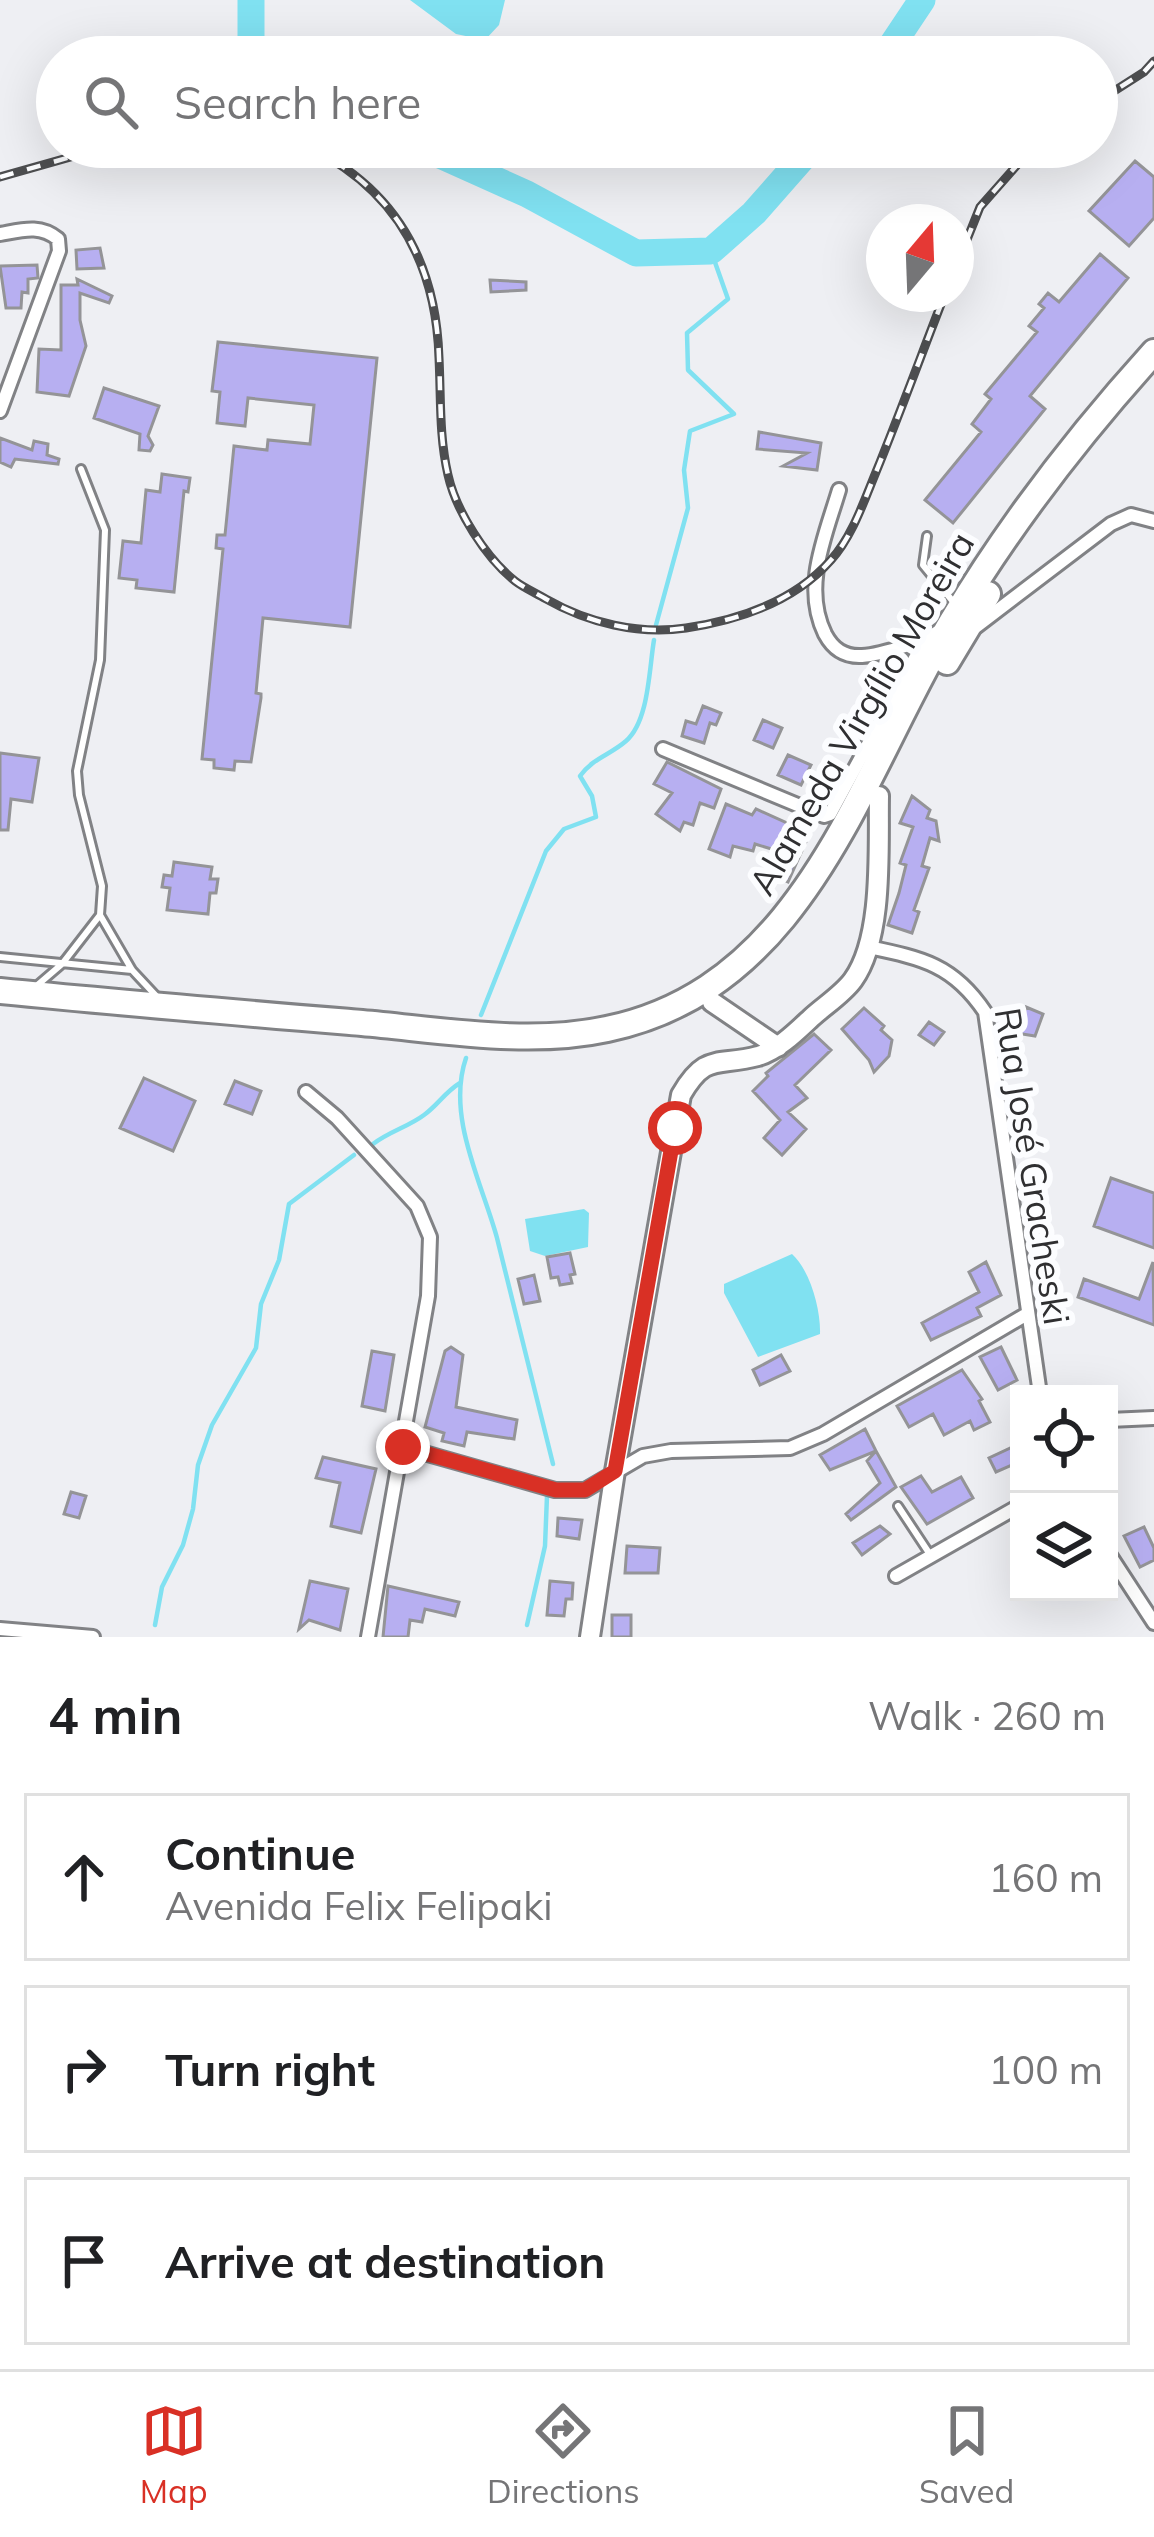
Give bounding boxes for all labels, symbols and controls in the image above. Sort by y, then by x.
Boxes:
search box [36,36,1118,168]
icon: search [78,69,144,135]
text: Search here [174,74,421,130]
north arrow [866,204,974,312]
street label: Alameda Virgílio Moreira [739,524,983,902]
street label: Rua José Gracheski [986,1004,1080,1328]
route start [648,1101,702,1155]
map controls [1010,1385,1118,1601]
button: locate [1010,1385,1118,1493]
route end [376,1420,430,1474]
button: layers [1010,1493,1118,1601]
text: 4 min [48,1683,183,1747]
text: Walk · 260 m [868,1691,1106,1740]
text: Continue [165,1825,355,1881]
icon: ahead [51,1844,117,1910]
text: 160 m [988,1853,1103,1902]
text: Avenida Felix Felipaki [165,1881,553,1930]
icon: right [51,2036,117,2102]
text: Turn right [165,2041,375,2097]
text: 100 m [988,2045,1103,2094]
icon: arrive [51,2228,117,2294]
text: Arrive at destination [165,2233,605,2289]
tab: Map [140,2398,208,2511]
tab: Directions [487,2398,640,2511]
tab: Saved [919,2398,1014,2511]

